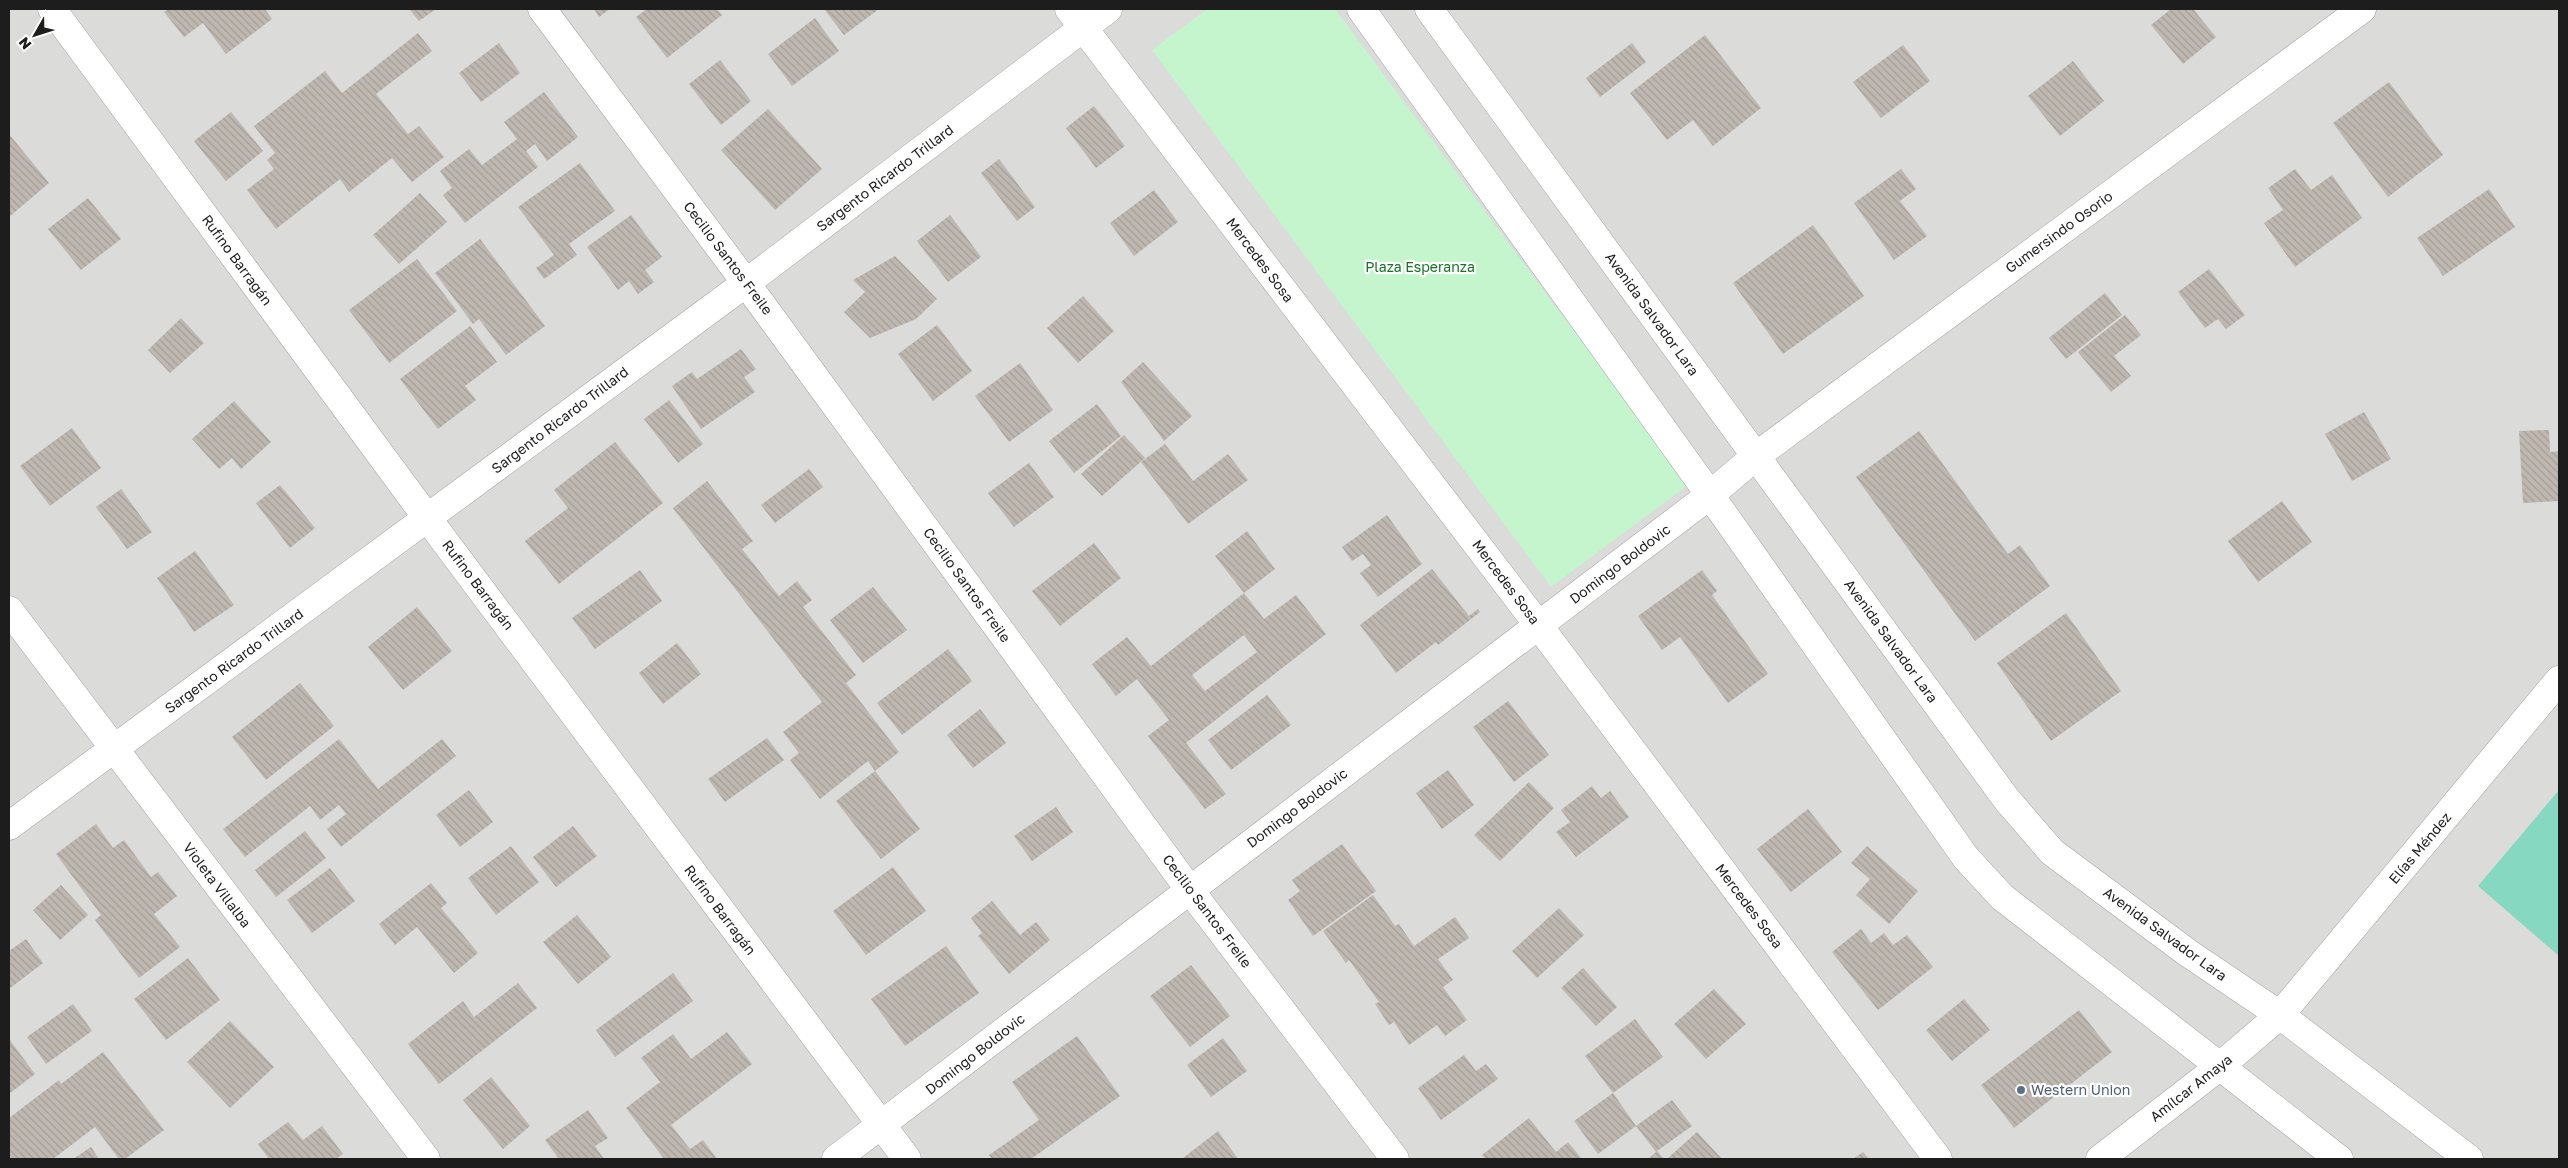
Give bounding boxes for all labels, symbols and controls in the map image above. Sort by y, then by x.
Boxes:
north arrow [10,10,60,60]
text: N [15,34,34,53]
street label: Sargento Ricardo Trillard [813,121,956,235]
street label: Gumersindo Osorio [2002,187,2116,276]
street label: Cecilio Santos Freile [680,198,777,318]
street label: Rufino Barragán [199,211,276,308]
street label: Mercedes Sosa [1223,214,1298,305]
street label: Avenida Salvador Lara [1602,249,1703,379]
park label: Plaza Esperanza [1365,258,1475,275]
street label: Sargento Ricardo Trillard [488,363,631,477]
street label: Domingo Boldovic [1566,520,1674,607]
street label: Cecilio Santos Freile [920,524,1015,645]
street label: Rufino Barragán [439,536,518,633]
street label: Mercedes Sosa [1469,536,1544,627]
street label: Avenida Salvador Lara [1841,576,1942,706]
street label: Sargento Ricardo Trillard [161,605,306,717]
street label: Domingo Boldovic [1243,764,1351,851]
street label: Elías Méndez [2385,808,2454,887]
street label: Violeta Villalba [180,839,255,931]
street label: Cecilio Santos Freile [1159,851,1256,971]
street label: Mercedes Sosa [1712,860,1787,951]
street label: Rufino Barragán [681,861,760,958]
street label: Avenida Salvador Lara [2100,883,2230,984]
street label: Domingo Boldovic [922,1009,1028,1098]
street label: Amílcar Amaya [2146,1050,2235,1125]
place label: Western Union [2031,1081,2130,1098]
marker: Western Union [2015,1084,2027,1096]

